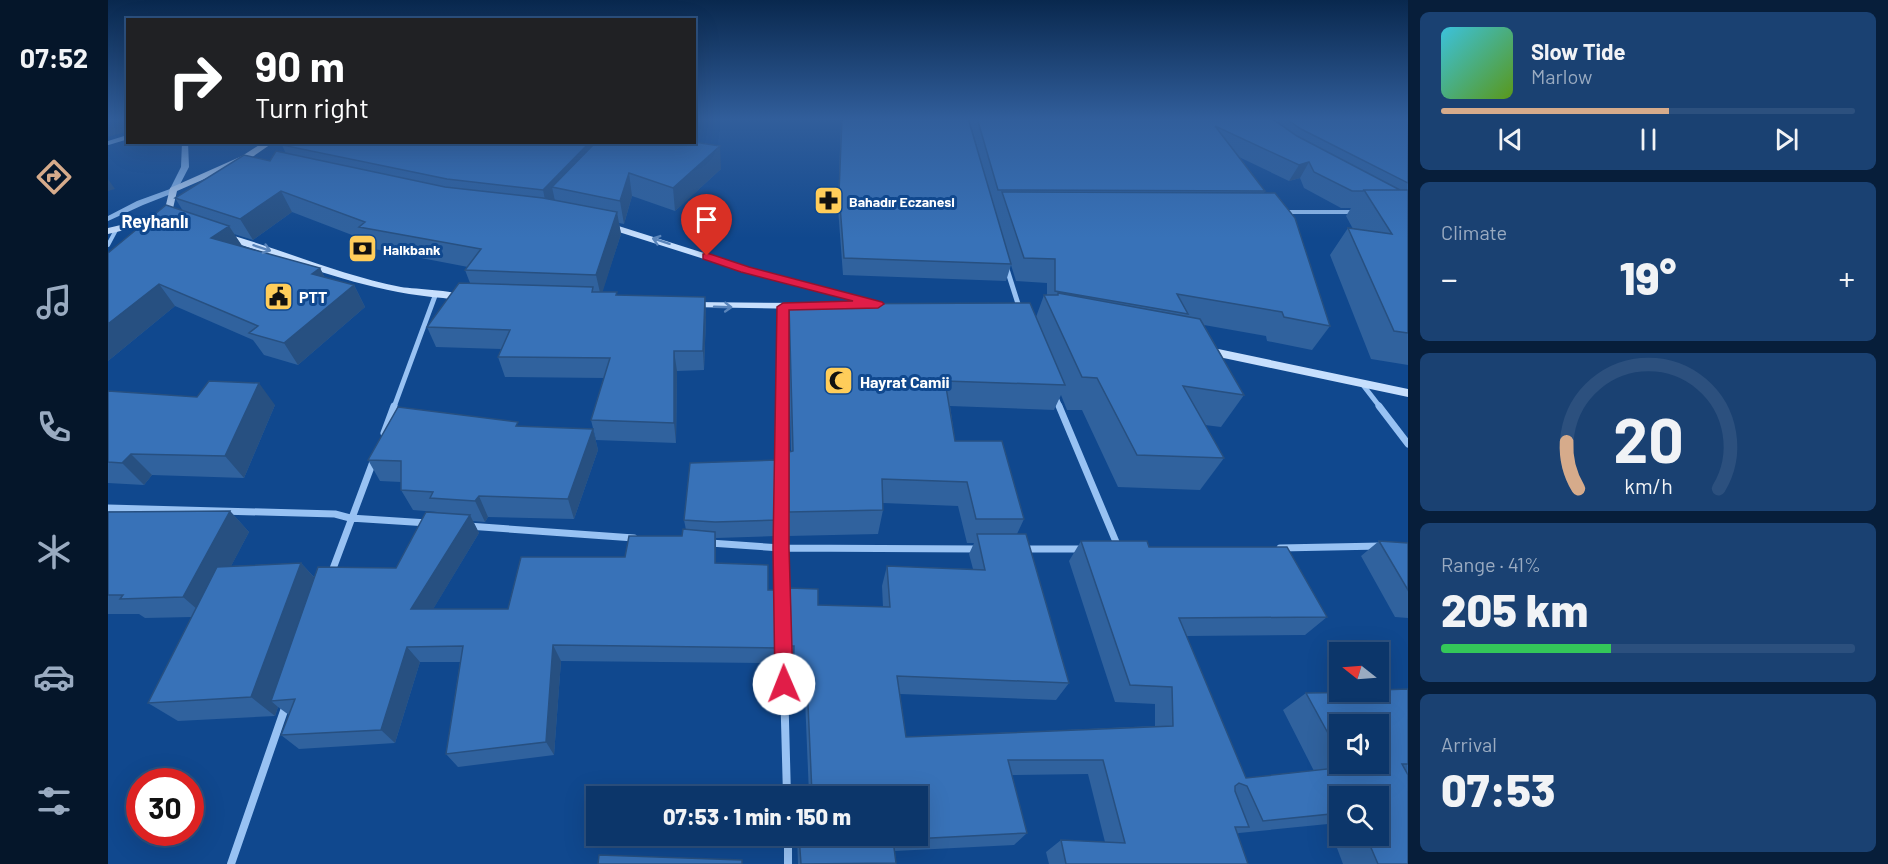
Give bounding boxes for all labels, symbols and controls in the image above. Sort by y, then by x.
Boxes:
text: Slow Tide [1531,38,1626,64]
text: 90 m [255,40,345,90]
text: 07:52 [20,41,88,73]
icon: right [156,42,234,120]
text: Marlow [1531,64,1592,88]
text: Turn right [255,91,369,123]
icon: previous [1494,123,1527,156]
icon: pause [1632,123,1665,156]
icon: next [1770,123,1803,156]
icon: directions [33,156,75,198]
pharmacy icon: Bahadır Eczanesi [812,185,844,217]
place label: Bahadır Eczanesi [849,193,955,210]
pin [681,194,732,256]
icon: arrive [690,203,723,236]
district label: Reyhanlı [121,210,189,232]
text: Climate [1441,220,1507,244]
bank icon: Halkbank [346,233,378,265]
one-way arrow [652,235,671,246]
place label: Halkbank [383,241,441,258]
one-way arrow [252,244,271,255]
text: 19° [1620,250,1676,304]
text: − [1441,258,1458,298]
text: + [1839,258,1855,298]
public building icon: PTT [262,280,294,312]
icon: music [33,281,75,323]
place label: PTT [299,287,327,306]
one-way arrow [712,301,732,312]
mosque icon: Hayrat Camii [823,365,855,397]
place label: Hayrat Camii [860,372,950,391]
text: 20 [1613,401,1683,475]
icon: phone [33,406,75,448]
text: km/h [1624,473,1672,498]
icon: climate [33,531,75,573]
text: Range · 41% [1441,552,1541,576]
text: 205 km [1441,582,1588,636]
north arrow [1329,642,1389,702]
map controls [1329,642,1389,846]
position arrow [752,652,816,716]
icon: car [33,656,75,698]
button: sound [1329,714,1389,774]
text: Arrival [1441,732,1497,756]
text: 07:53 [1441,762,1555,816]
speed limit sign: 30 [126,768,204,846]
icon: filters [33,780,75,822]
button: search [1329,786,1389,846]
text: 07:53 · 1 min · 150 m [663,803,851,829]

